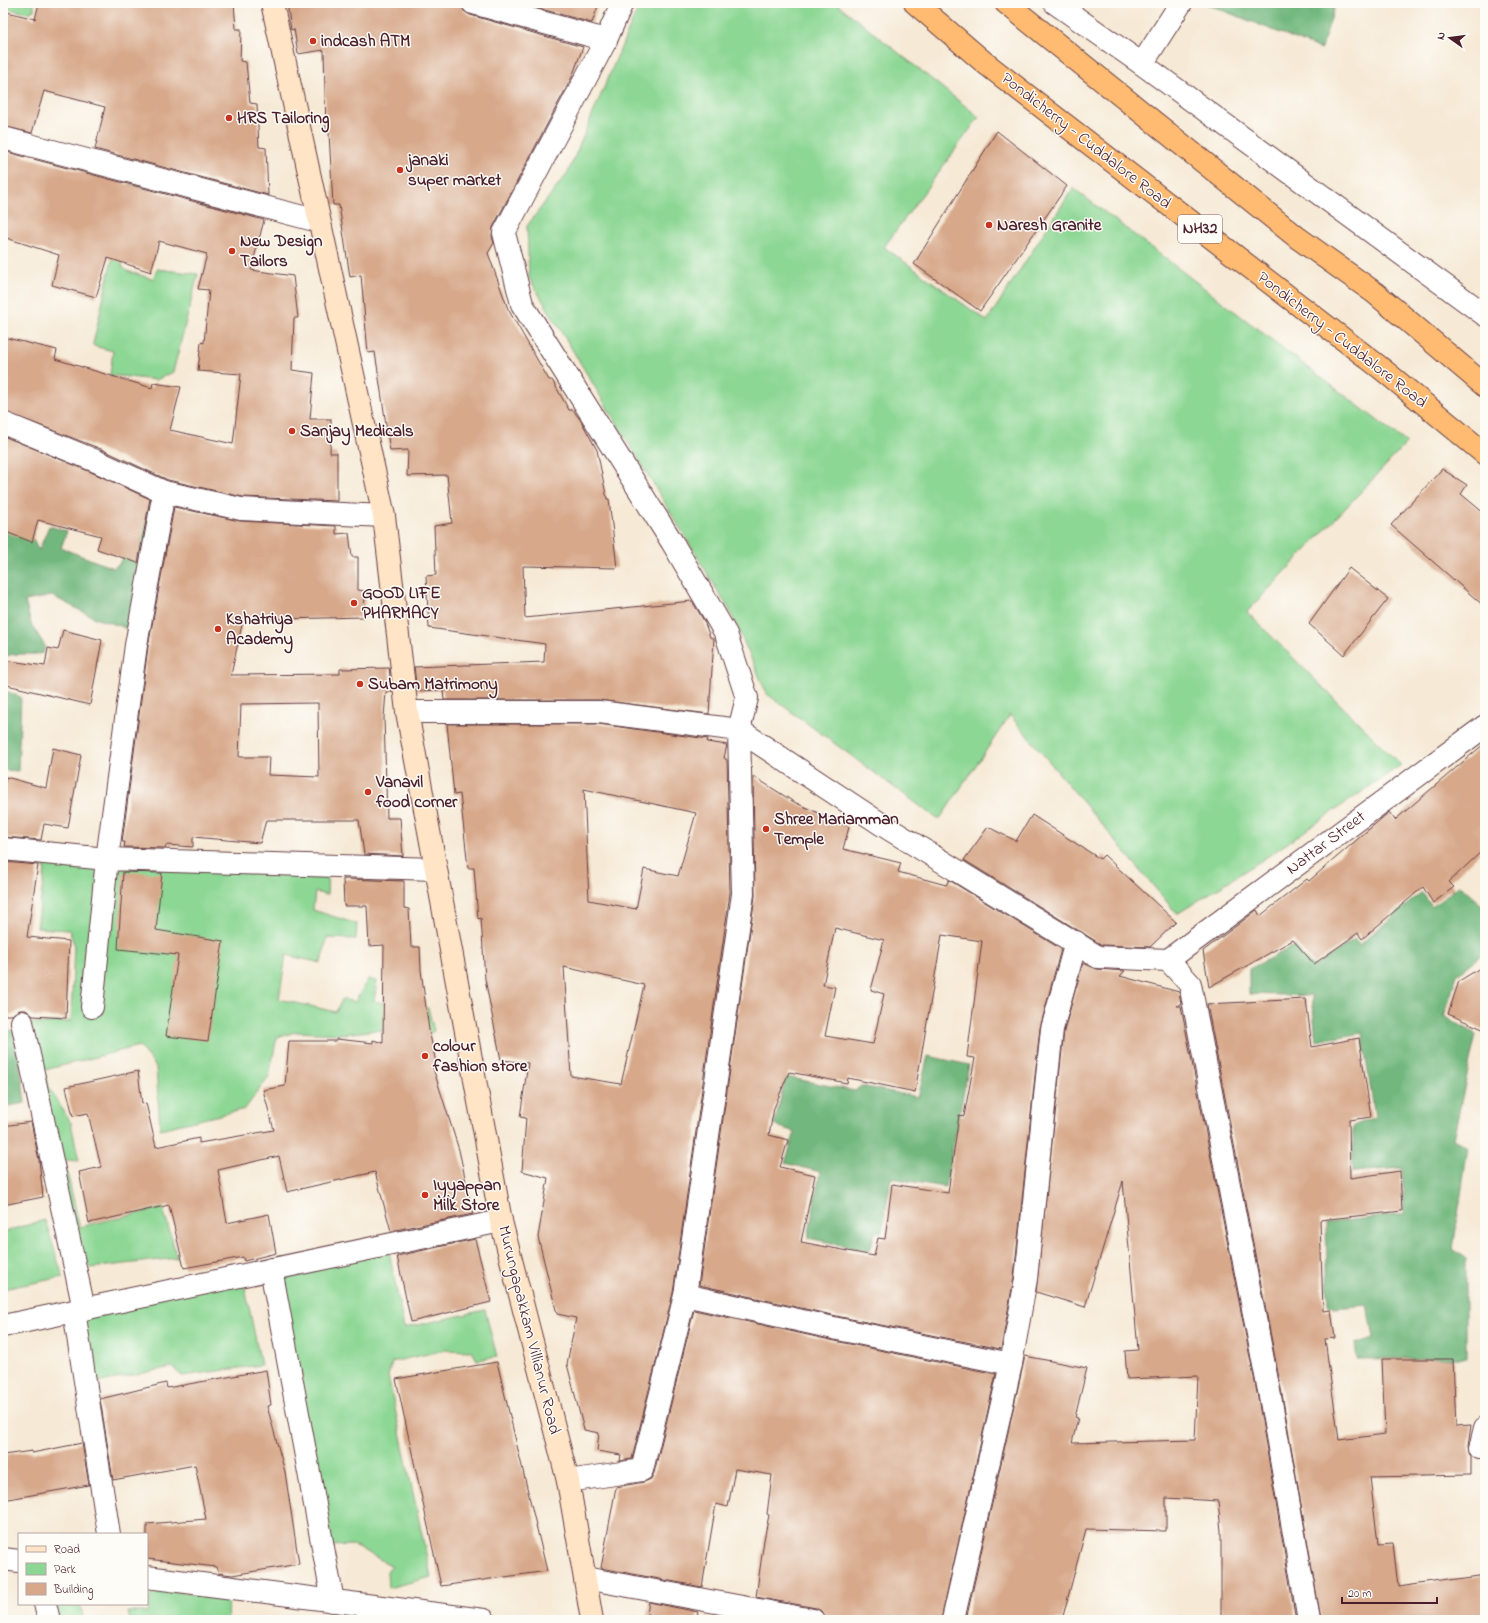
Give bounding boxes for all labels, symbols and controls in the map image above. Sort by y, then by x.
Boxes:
north arrow [1430,18,1470,58]
place label: indcash ATM [321,29,410,54]
text: N [1433,30,1450,41]
marker: indcash ATM [308,36,318,46]
street label: Pondicherry - Cuddalore Road [995,67,1177,217]
place label: HRS Tailoring [237,106,330,133]
marker: HRS Tailoring [224,113,234,123]
place label: janaki super market [405,148,501,193]
marker: janaki super market [395,165,405,175]
place label: Naresh Granite [997,213,1103,238]
road number: NH32 [1178,215,1222,243]
marker: Naresh Granite [984,220,994,230]
place label: New Design Tailors [240,229,323,274]
marker: New Design Tailors [227,246,237,256]
street label: Pondicherry - Cuddalore Road [1251,266,1433,416]
place label: Sanjay Medicals [300,419,414,446]
marker: Sanjay Medicals [287,426,297,436]
place label: GOOD LIFE PHARMACY [362,581,440,626]
marker: GOOD LIFE PHARMACY [349,598,359,608]
place label: Kshatriya Academy [226,607,294,654]
marker: Kshatriya Academy [213,624,223,634]
place label: Subam Matrimony [368,672,498,699]
marker: Subam Matrimony [355,679,365,689]
place label: Vanavil food corner [375,770,458,815]
marker: Vanavil food corner [363,787,373,797]
street label: Nattar Street [1281,805,1371,881]
place label: Shree Mariamman Temple [774,807,899,852]
marker: Shree Mariamman Temple [761,824,771,834]
place label: colour fashion store [432,1034,529,1079]
marker: colour fashion store [420,1051,430,1061]
place label: Iyyappan Milk Store [433,1173,502,1218]
marker: Iyyappan Milk Store [420,1190,430,1200]
street label: Murungapakkam Villianur Road [489,1223,567,1438]
legend [18,1533,148,1605]
text: Road [54,1541,80,1559]
text: Park [54,1561,76,1579]
scale bar [1342,1579,1437,1605]
text: Building [53,1581,93,1600]
text: 20 m [1348,1585,1371,1603]

